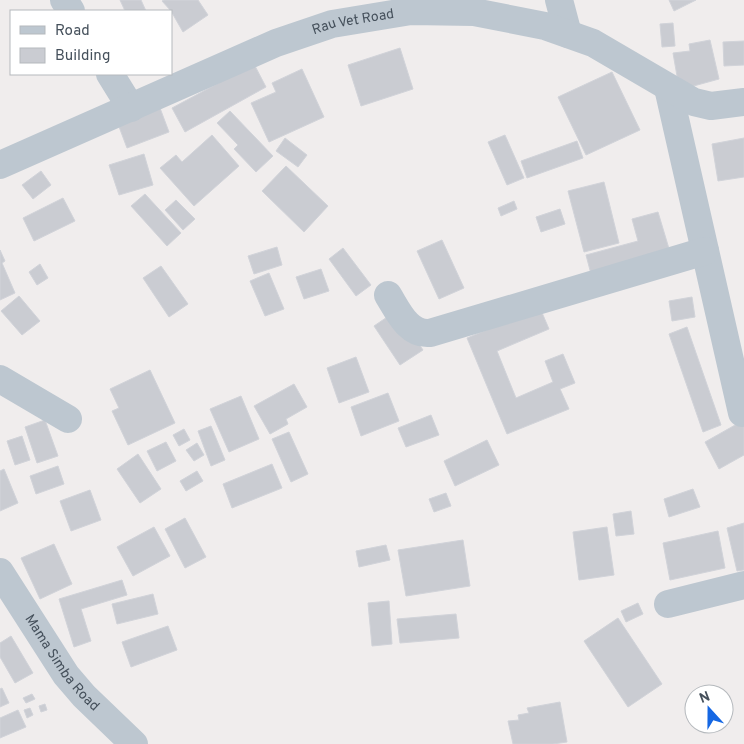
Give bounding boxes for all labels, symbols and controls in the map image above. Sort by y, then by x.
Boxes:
street label: Rau Vet Road [310,5,395,39]
legend [10,10,172,75]
text: Road [55,22,90,41]
text: Building [55,47,110,66]
street label: Mama Simba Road [21,611,103,715]
north arrow [684,684,734,734]
text: N [697,689,713,708]

